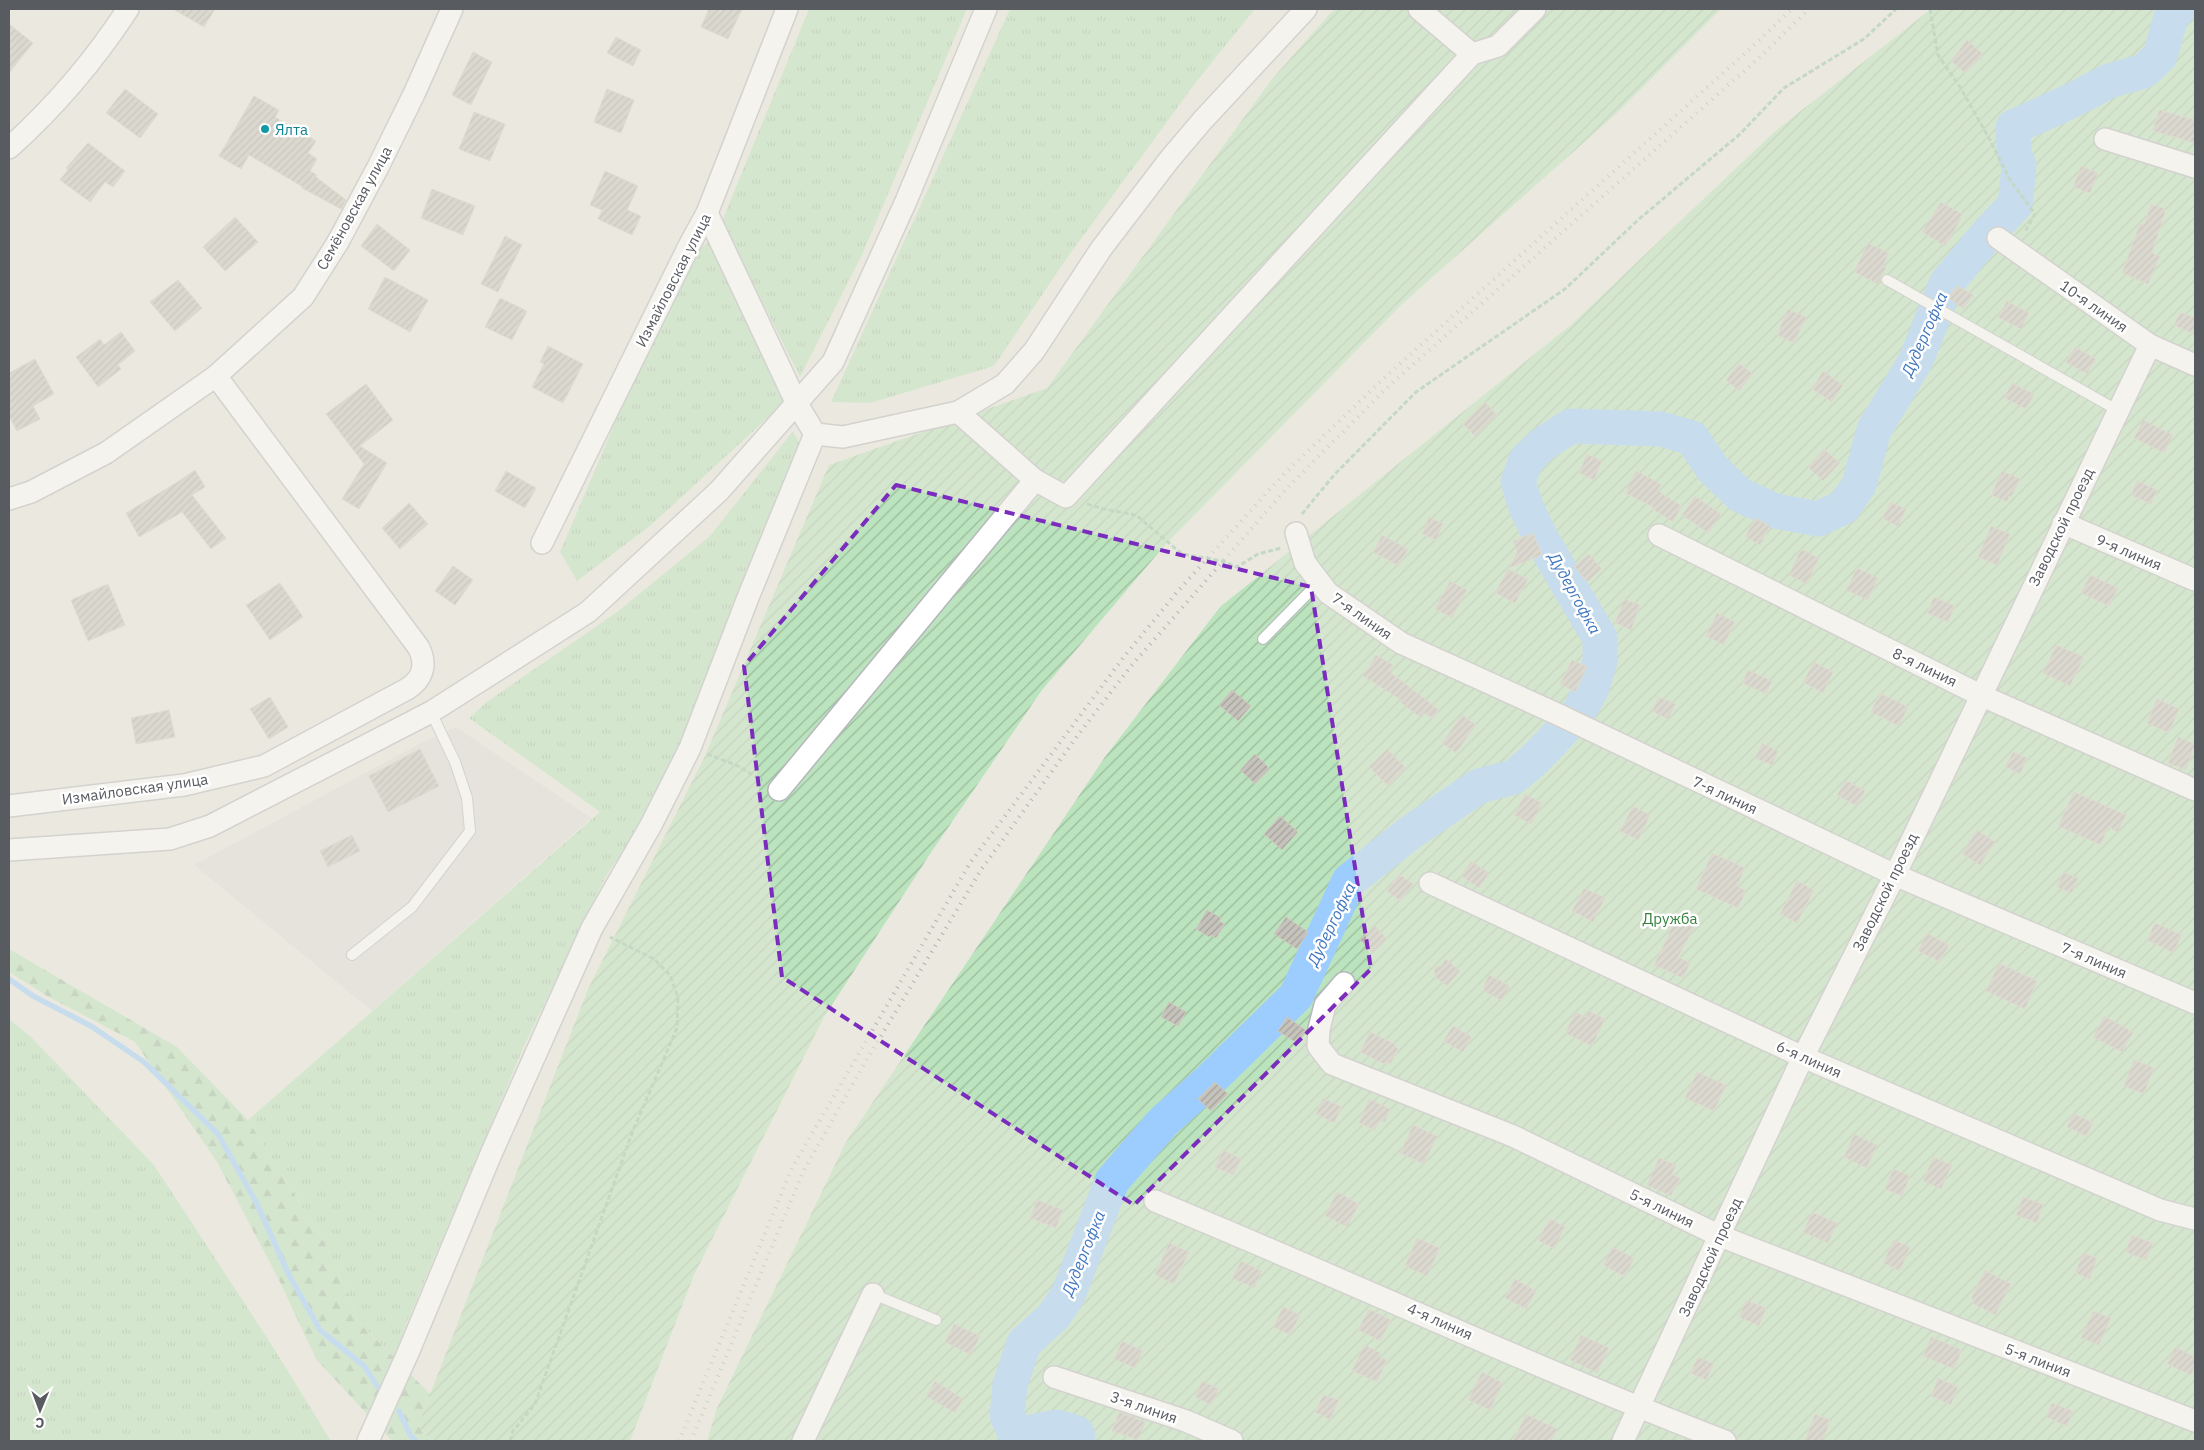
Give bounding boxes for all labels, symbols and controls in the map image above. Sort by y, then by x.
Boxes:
place label: Ялта [275,120,308,139]
marker: Ялта [259,123,271,135]
street label: Семёновская улица [312,143,396,273]
street label: Измайловская улица [631,210,715,350]
street label: 10-я линия [2056,276,2132,336]
water label: Дудергофка [1896,289,1951,381]
street label: Заводской проезд [2024,465,2098,589]
street label: 9-я линия [2093,530,2165,574]
water label: Дудергофка [1543,547,1606,637]
street label: 7-я линия [1328,588,1396,644]
street label: 8-я линия [1890,643,1960,691]
street label: Измайловская улица [61,769,209,809]
street label: 7-я линия [1689,772,1761,818]
street label: Заводской проезд [1848,830,1922,954]
water label: Дудергофка [1301,879,1360,971]
park label: Дружба [1642,909,1698,928]
street label: 7-я линия [2058,938,2130,982]
street label: 6-я линия [1773,1036,1845,1082]
street label: 5-я линия [1627,1184,1697,1232]
street label: Заводской проезд [1674,1194,1746,1320]
water label: Дудергофка [1056,1207,1109,1300]
street label: 4-я линия [1404,1298,1476,1344]
street label: 5-я линия [2002,1339,2074,1381]
north arrow [15,1385,65,1435]
street label: 3-я линия [1108,1387,1180,1427]
text: С [35,1414,44,1432]

